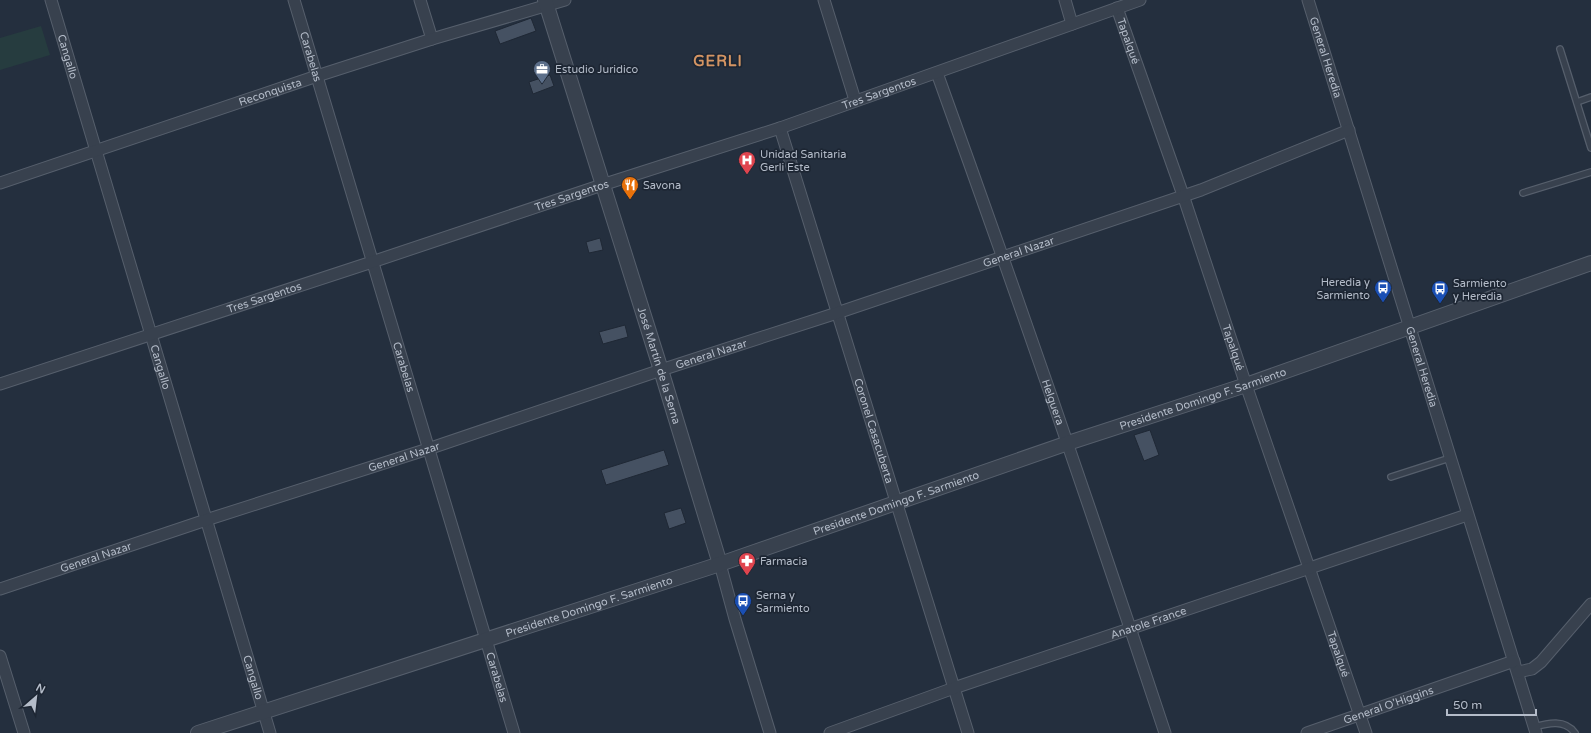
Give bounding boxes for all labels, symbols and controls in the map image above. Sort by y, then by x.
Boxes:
street label: General Heredia [1307,15,1345,99]
street label: Tapalqué [1115,16,1143,66]
street label: Carabelas [297,30,325,83]
street label: Cangallo [55,33,81,81]
district label: GERLI [693,52,743,70]
office icon: Estudio Juridico [532,59,552,84]
place label: Estudio Juridico [555,63,639,76]
street label: Tres Sargentos [840,74,918,112]
street label: Reconquista [237,75,303,108]
place label: Unidad Sanitaria Gerli Este [760,148,846,174]
hospital icon: Unidad Sanitaria Gerli Este [737,150,757,175]
restaurant icon: Savona [620,175,640,200]
street label: Tres Sargentos [533,177,610,214]
place label: Savona [643,179,681,192]
street label: General Nazar [981,233,1057,270]
place label: Heredia y Sarmiento [1316,276,1370,302]
place label: Sarmiento y Heredia [1453,277,1507,303]
bus stop icon: Heredia y Sarmiento [1373,278,1393,303]
street label: Tres Sargentos [225,279,303,316]
bus stop icon: Sarmiento y Heredia [1430,279,1450,304]
street label: José Martín de la Serna [635,305,684,426]
street label: Tapalqué [1220,323,1247,372]
street label: General Heredia [1403,325,1441,409]
street label: General Nazar [674,336,749,371]
street label: Carabelas [390,340,418,393]
street label: Cangallo [148,343,174,391]
street label: Presidente Domingo F. Sarmiento [1118,365,1288,432]
street label: Coronel Casacuberta [852,377,896,485]
street label: Helguera [1039,378,1067,427]
street label: General Nazar [366,439,442,474]
street label: Presidente Domingo F. Sarmiento [811,468,981,538]
street label: General Nazar [58,539,134,575]
pharmacy icon: Farmacia [737,551,757,576]
place label: Farmacia [760,555,807,568]
street label: Presidente Domingo F. Sarmiento [504,573,674,640]
place label: Serna y Sarmiento [756,589,810,615]
bus stop icon: Serna y Sarmiento [733,591,753,616]
street label: Anatole France [1109,604,1188,641]
street label: Tapalqué [1325,629,1353,679]
street label: Carabelas [484,651,511,704]
street label: Cangallo [241,654,266,702]
north arrow [16,677,56,717]
text: N [34,681,47,696]
street label: General O'Higgins [1341,683,1435,726]
scale bar [1447,691,1536,717]
text: 50 m [1453,698,1482,712]

